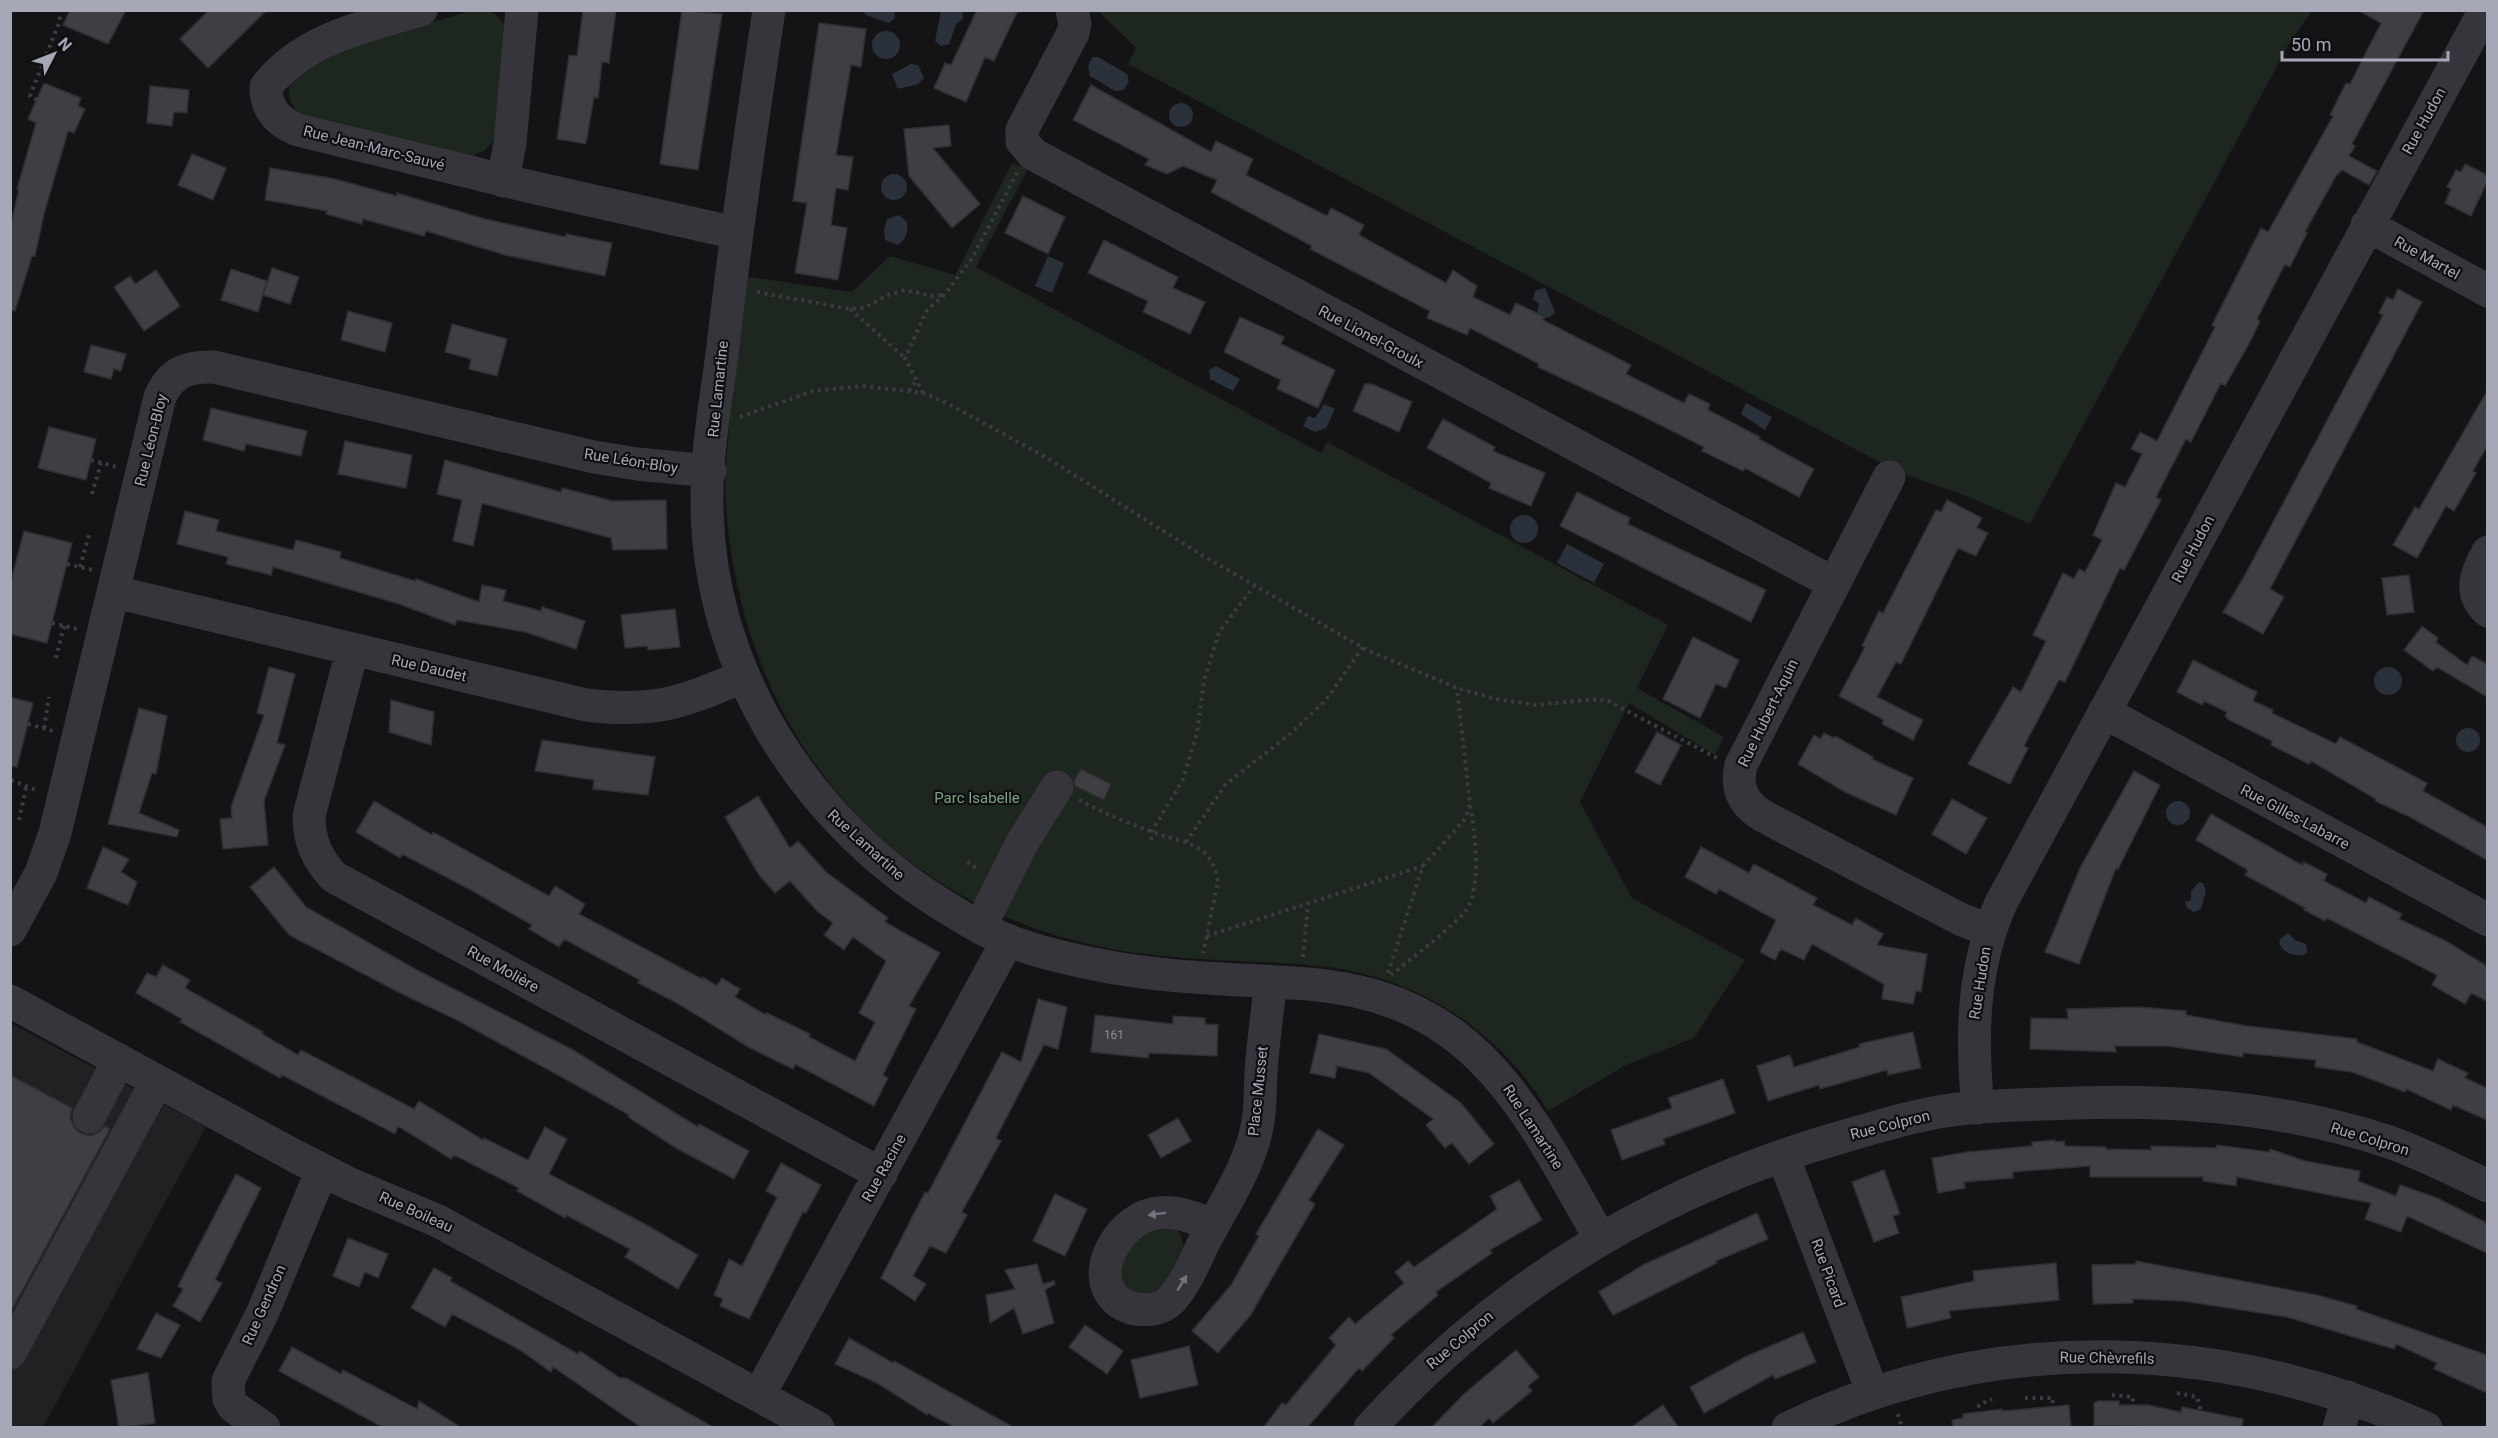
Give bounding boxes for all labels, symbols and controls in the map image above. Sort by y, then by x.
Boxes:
north arrow [24,24,84,84]
scale bar [2282,24,2448,62]
text: N [54,34,76,55]
text: 50 m [2291,34,2331,55]
street label: Rue Hudon [2398,85,2450,157]
street label: Rue Jean-Marc-Sauvé [302,122,446,174]
street label: Rue Martel [2391,233,2463,283]
street label: Rue Lionel-Groulx [1315,302,1427,373]
street label: Rue Lamartine [704,340,732,438]
street label: Rue Léon-Bloy [131,392,171,488]
street label: Rue Léon-Bloy [583,445,679,477]
street label: Rue Hudon [2168,512,2218,586]
street label: Rue Daudet [390,651,469,685]
street label: Rue Hubert-Aquin [1734,656,1802,770]
street label: Rue Gilles-Labarre [2237,781,2353,853]
park label: Parc Isabelle [934,789,1020,807]
street label: Rue Lamartine [824,806,908,884]
street label: Rue Molière [464,942,542,996]
street label: Rue Hudon [1965,945,1995,1021]
house number: 161 [1104,1028,1124,1042]
street label: Place Musset [1244,1045,1272,1137]
street label: Rue Lamartine [1499,1081,1567,1173]
street label: Rue Colpron [1848,1106,1932,1144]
street label: Rue Colpron [2328,1118,2412,1160]
street label: Rue Racine [858,1131,910,1205]
street label: Rue Boileau [376,1188,456,1236]
one-way arrow [1147,1210,1166,1219]
street label: Rue Picard [1807,1236,1849,1310]
street label: Rue Gendron [238,1262,290,1348]
one-way arrow [1177,1275,1188,1291]
street label: Rue Colpron [1423,1307,1497,1373]
street label: Rue Chèvrefils [2059,1348,2155,1368]

